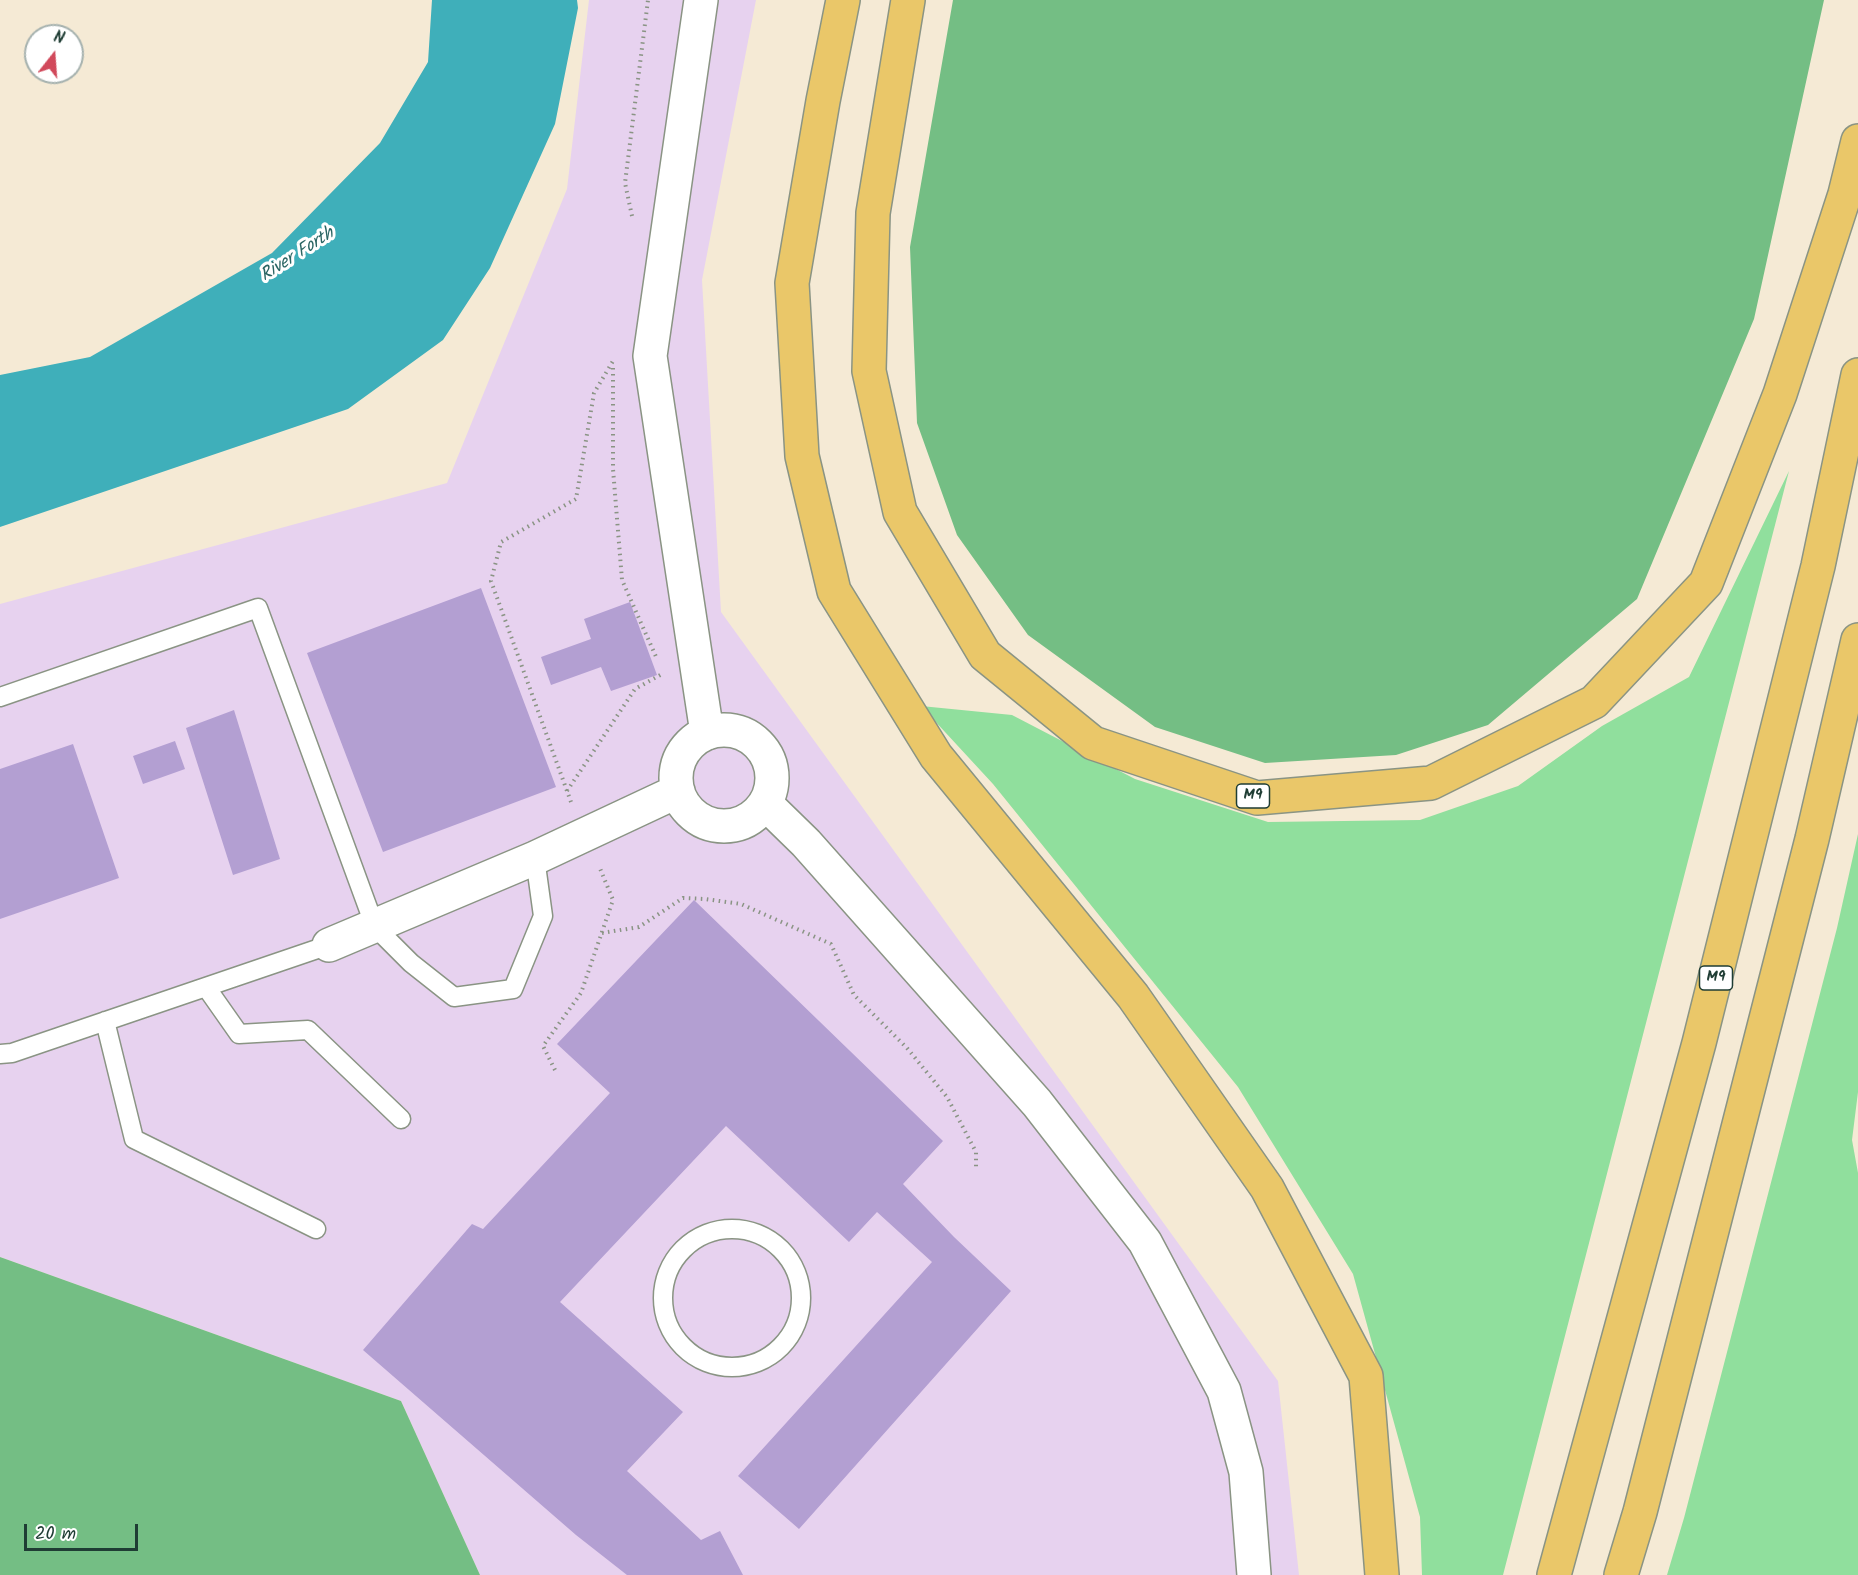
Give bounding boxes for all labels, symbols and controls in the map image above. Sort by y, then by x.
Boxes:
north arrow [24,24,84,84]
text: N [50,25,67,52]
water label: River Forth [257,224,339,288]
road number: M9 [1236,784,1270,808]
road number: M9 [1700,966,1732,990]
scale bar [27,1512,141,1550]
text: 20 m [35,1520,76,1549]

